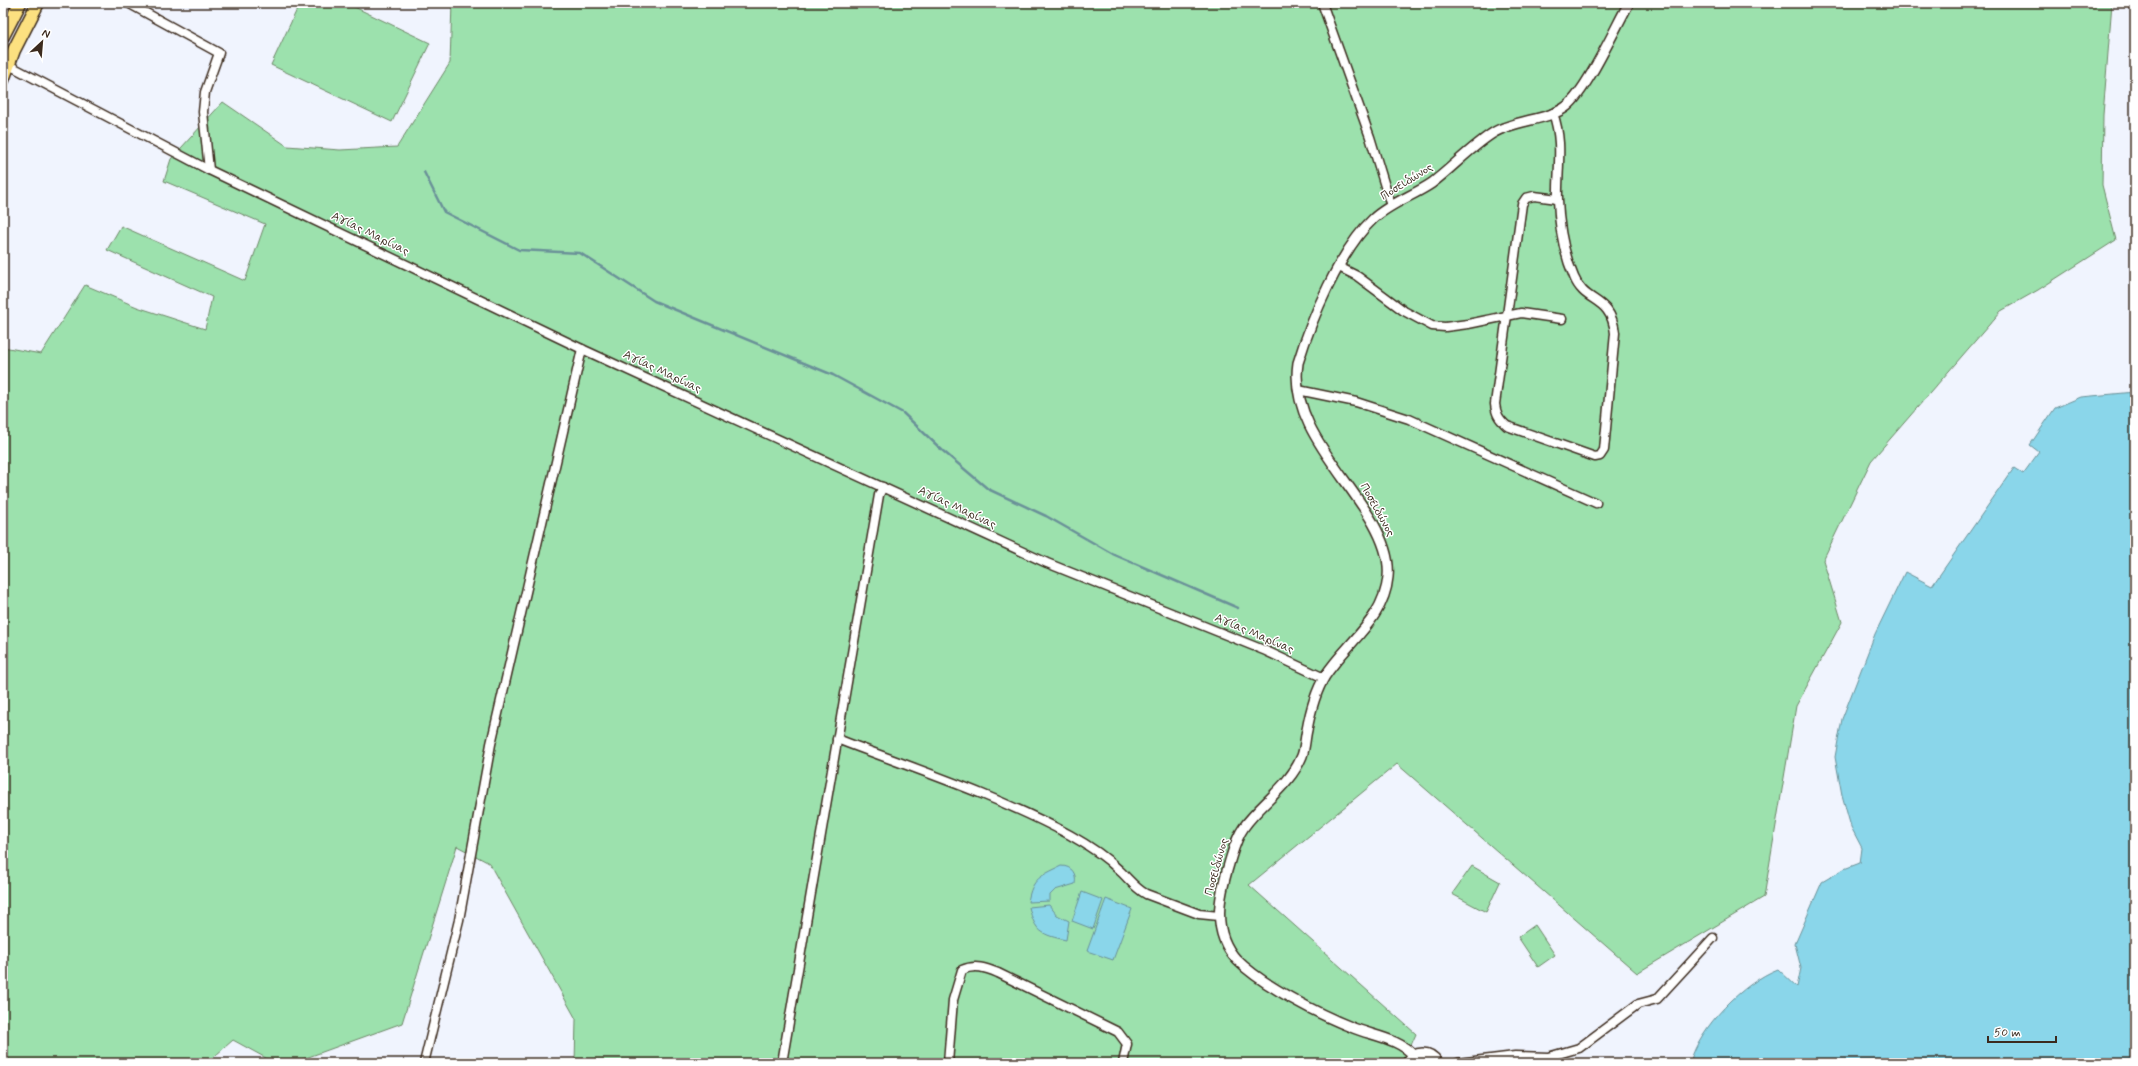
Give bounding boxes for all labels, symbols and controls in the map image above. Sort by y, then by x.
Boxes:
north arrow [22,22,62,62]
text: N [40,26,52,42]
street label: Ποσειδώνος [1378,160,1436,204]
street label: Αγίας Μαρίνας [328,208,412,260]
street label: Αγίας Μαρίνας [620,347,704,397]
street label: Ποσειδώνος [1356,480,1398,540]
street label: Αγίας Μαρίνας [915,483,999,533]
street label: Αγίας Μαρίνας [1212,610,1296,658]
street label: Ποσειδώνος [1201,836,1233,898]
scale bar [1988,1018,2056,1044]
text: 50 m [1994,1025,2021,1041]

